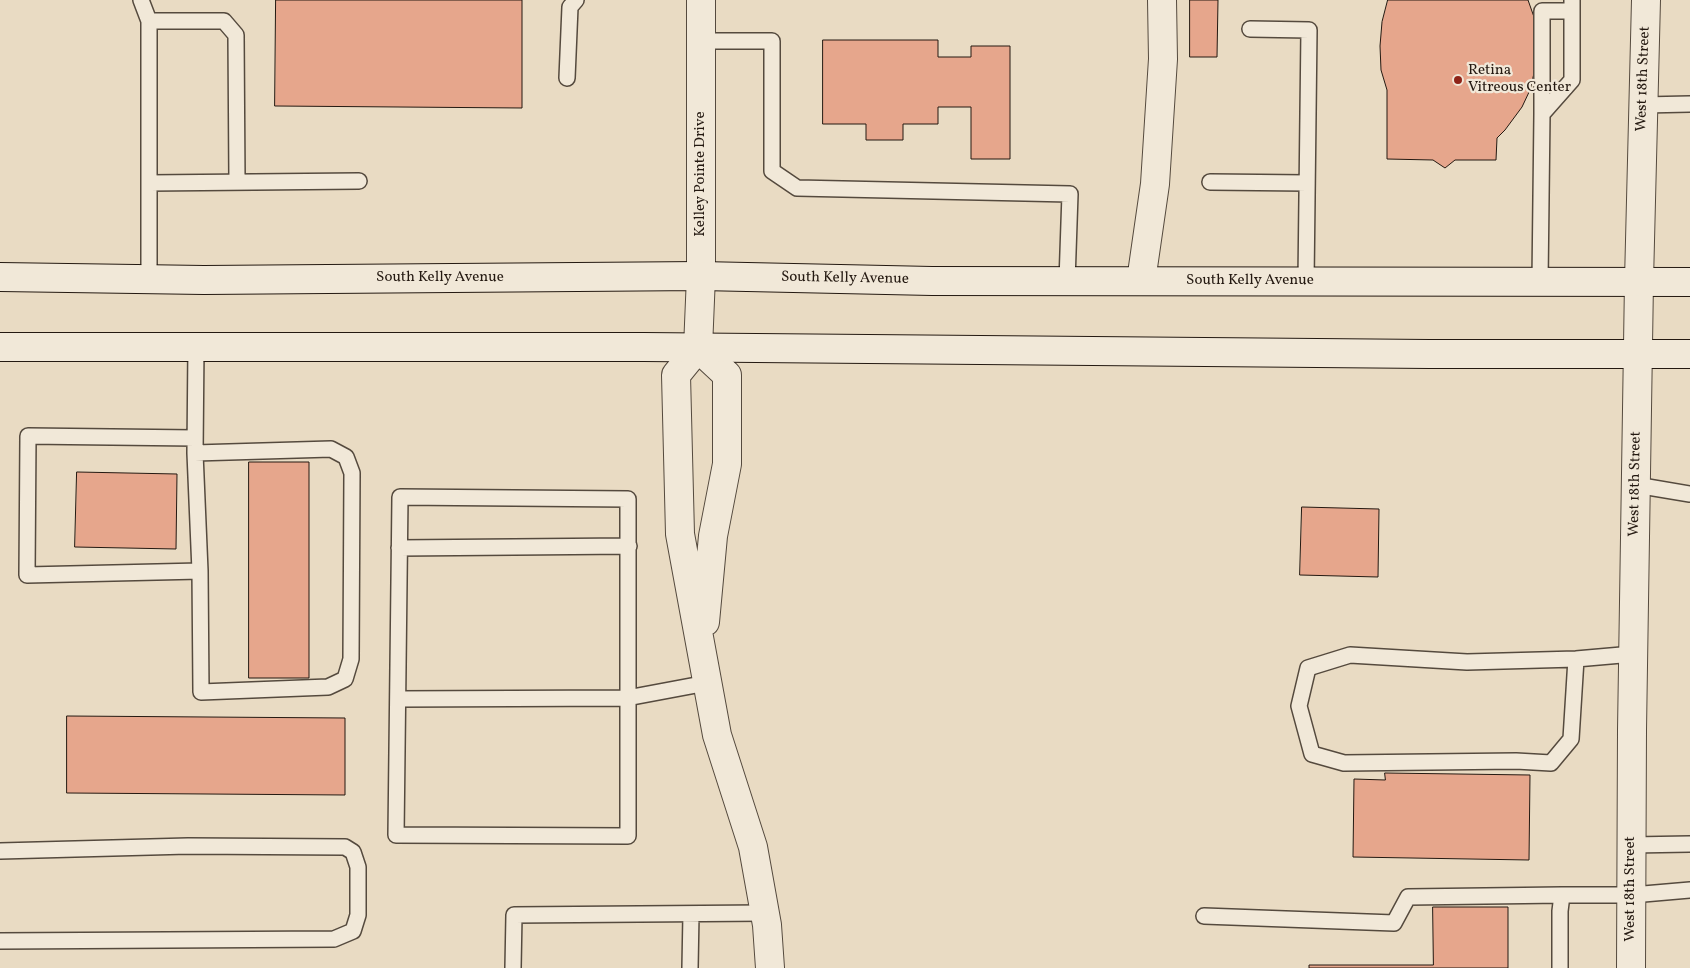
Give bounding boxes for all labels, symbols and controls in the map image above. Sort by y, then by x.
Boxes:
street label: West 18th Street [1633,26,1655,132]
place label: Retina Vitreous Center [1468,62,1571,97]
marker: Retina Vitreous Center [1452,74,1464,86]
street label: Kelley Pointe Drive [692,111,710,237]
street label: South Kelly Avenue [376,269,504,287]
street label: South Kelly Avenue [781,269,909,289]
street label: South Kelly Avenue [1186,272,1314,290]
street label: West 18th Street [1626,431,1646,537]
street label: West 18th Street [1622,836,1640,942]

